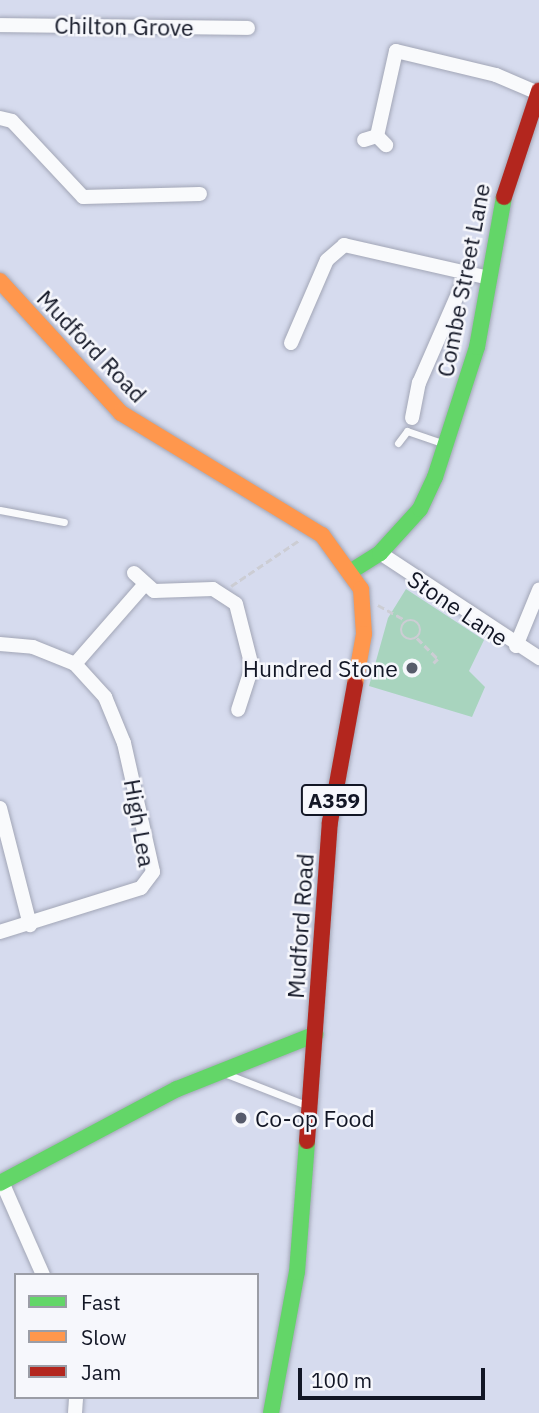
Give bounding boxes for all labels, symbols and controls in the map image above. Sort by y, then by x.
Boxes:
street label: Chilton Grove [54,11,194,41]
street label: Combe Street Lane [431,181,495,379]
street label: Mudford Road [32,284,152,408]
street label: Stone Lane [403,564,513,652]
place label: Hundred Stone [243,654,398,682]
marker: Hundred Stone [404,660,420,676]
street label: High Lea [119,777,161,869]
road number: A359 [301,782,367,818]
street label: Mudford Road [281,853,319,999]
place label: Co-op Food [255,1104,375,1132]
marker: Co-op Food [233,1110,249,1126]
legend [14,1273,259,1399]
text: Fast [81,1288,121,1316]
text: Slow [81,1323,127,1351]
scale bar [301,1354,488,1398]
text: Jam [81,1358,121,1386]
text: 100 m [311,1366,372,1394]

